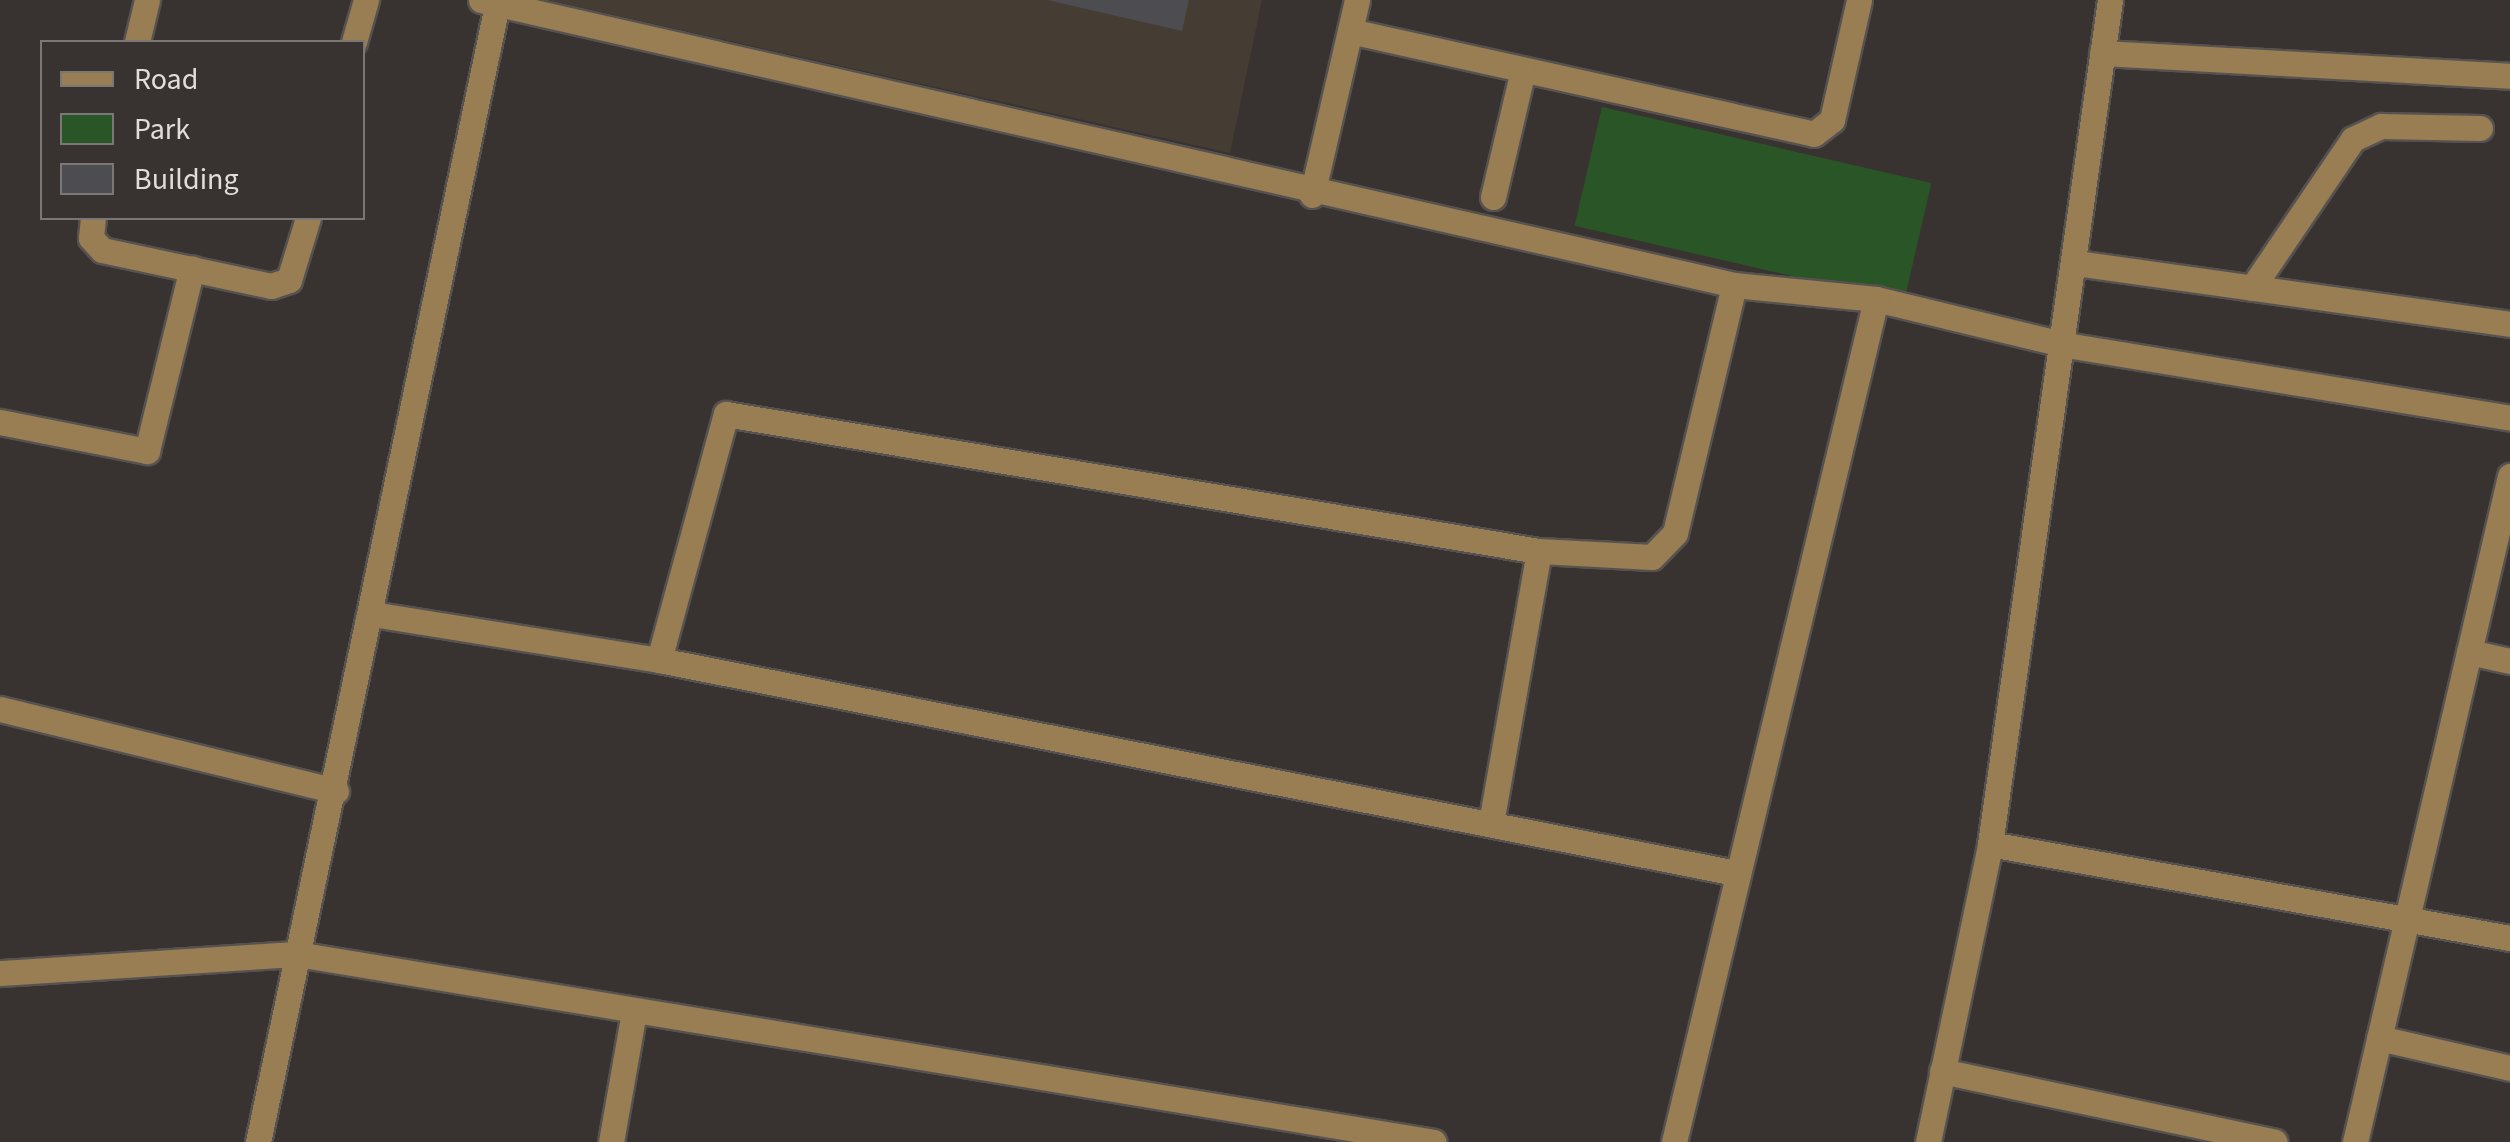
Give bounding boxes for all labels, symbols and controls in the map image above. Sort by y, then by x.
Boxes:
legend [40,40,365,220]
text: Road [134,58,198,101]
text: Park [134,108,190,151]
text: Building [134,158,239,201]

